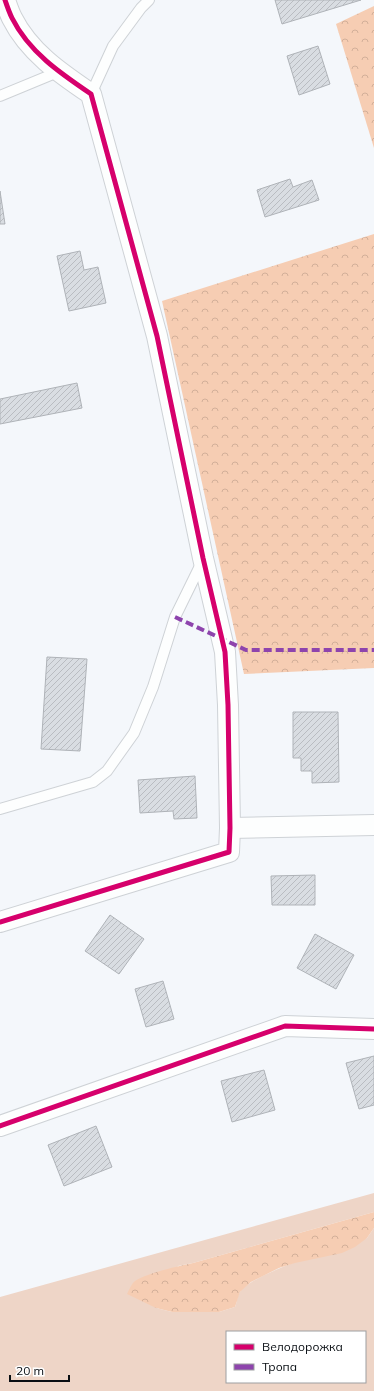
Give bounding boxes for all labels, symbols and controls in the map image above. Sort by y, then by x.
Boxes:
legend [226,1331,366,1383]
text: Велодорожка [262,1339,343,1354]
scale bar [10,1357,69,1383]
text: Тропа [262,1359,297,1374]
text: 20 m [16,1363,44,1378]

